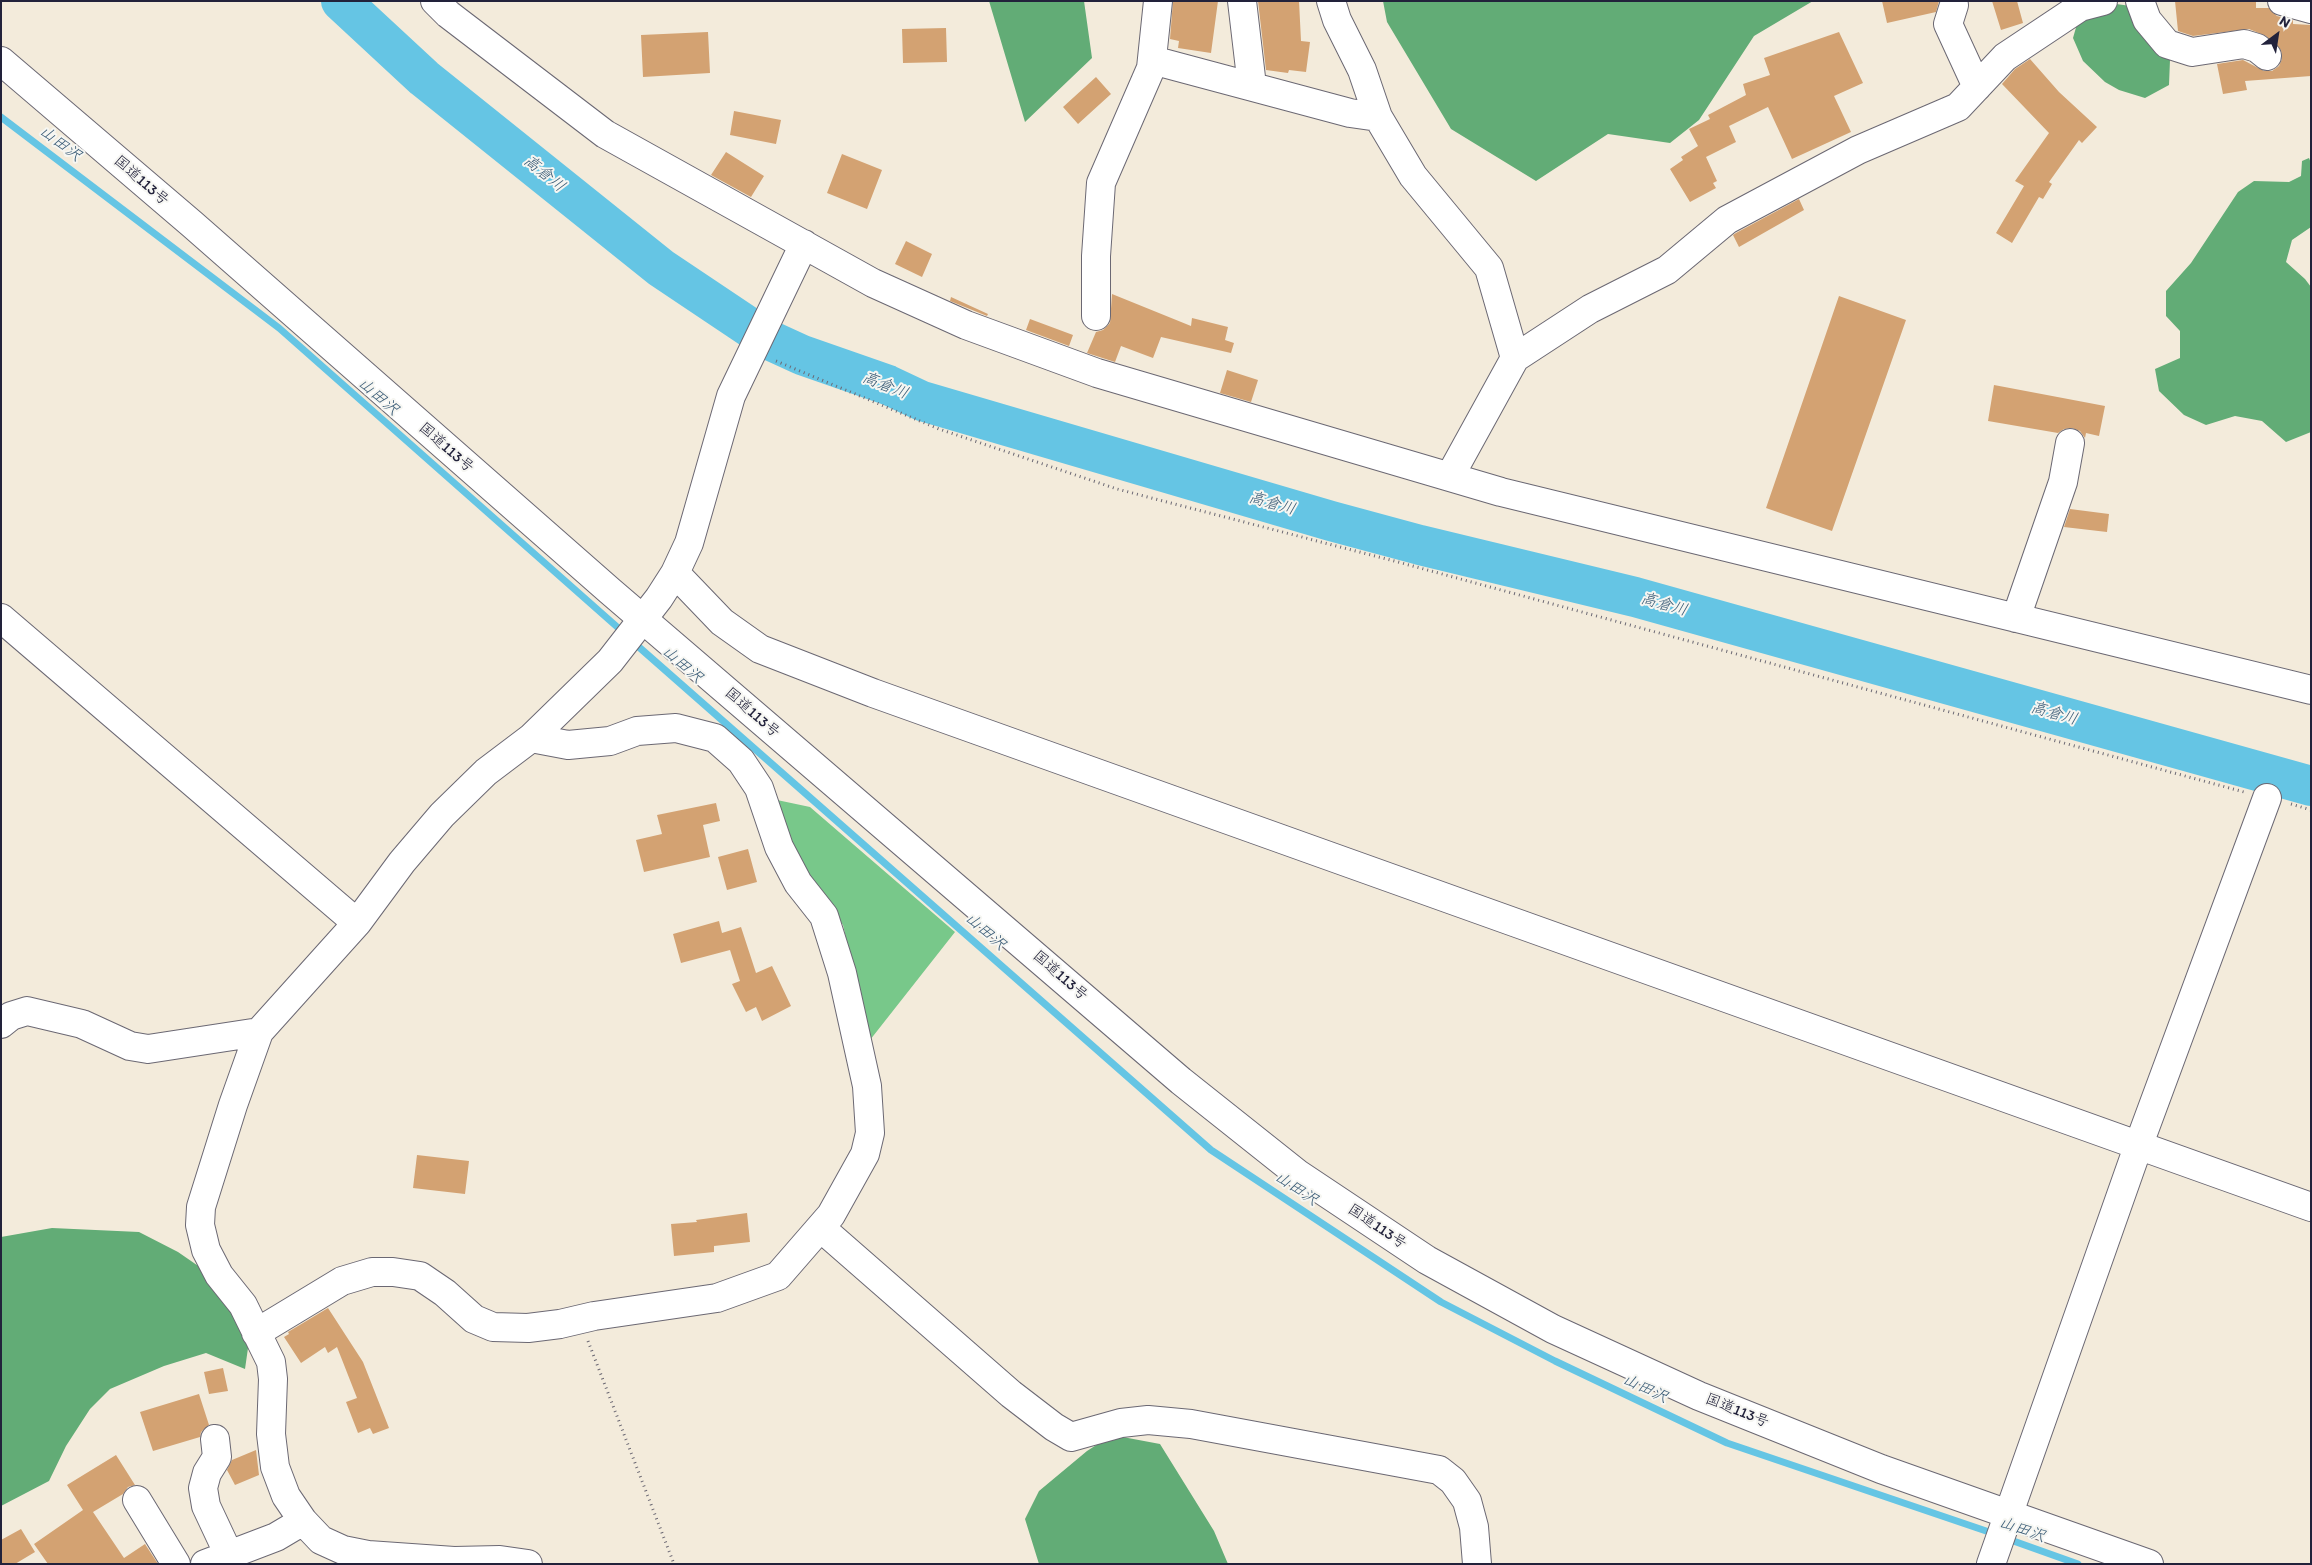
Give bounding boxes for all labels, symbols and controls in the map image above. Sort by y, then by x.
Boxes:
north arrow [2252,10,2302,60]
text: N [2277,12,2293,31]
water label: 山田沢 [35,122,85,166]
water label: 高倉川 [519,151,569,197]
street label: 国道113号 [110,152,172,210]
water label: 高倉川 [859,368,911,404]
water label: 山田沢 [354,374,402,420]
street label: 国道113号 [415,419,477,477]
water label: 高倉川 [1246,488,1298,520]
water label: 高倉川 [1638,589,1690,621]
water label: 山田沢 [658,642,706,688]
street label: 国道113号 [721,684,783,742]
water label: 高倉川 [2028,698,2080,730]
water label: 山田沢 [961,909,1009,955]
street label: 国道113号 [1029,947,1091,1005]
water label: 山田沢 [1271,1168,1321,1210]
street label: 国道113号 [1344,1201,1410,1253]
water label: 山田沢 [1619,1370,1671,1408]
street label: 国道113号 [1703,1390,1771,1432]
water label: 山田沢 [1996,1513,2048,1547]

